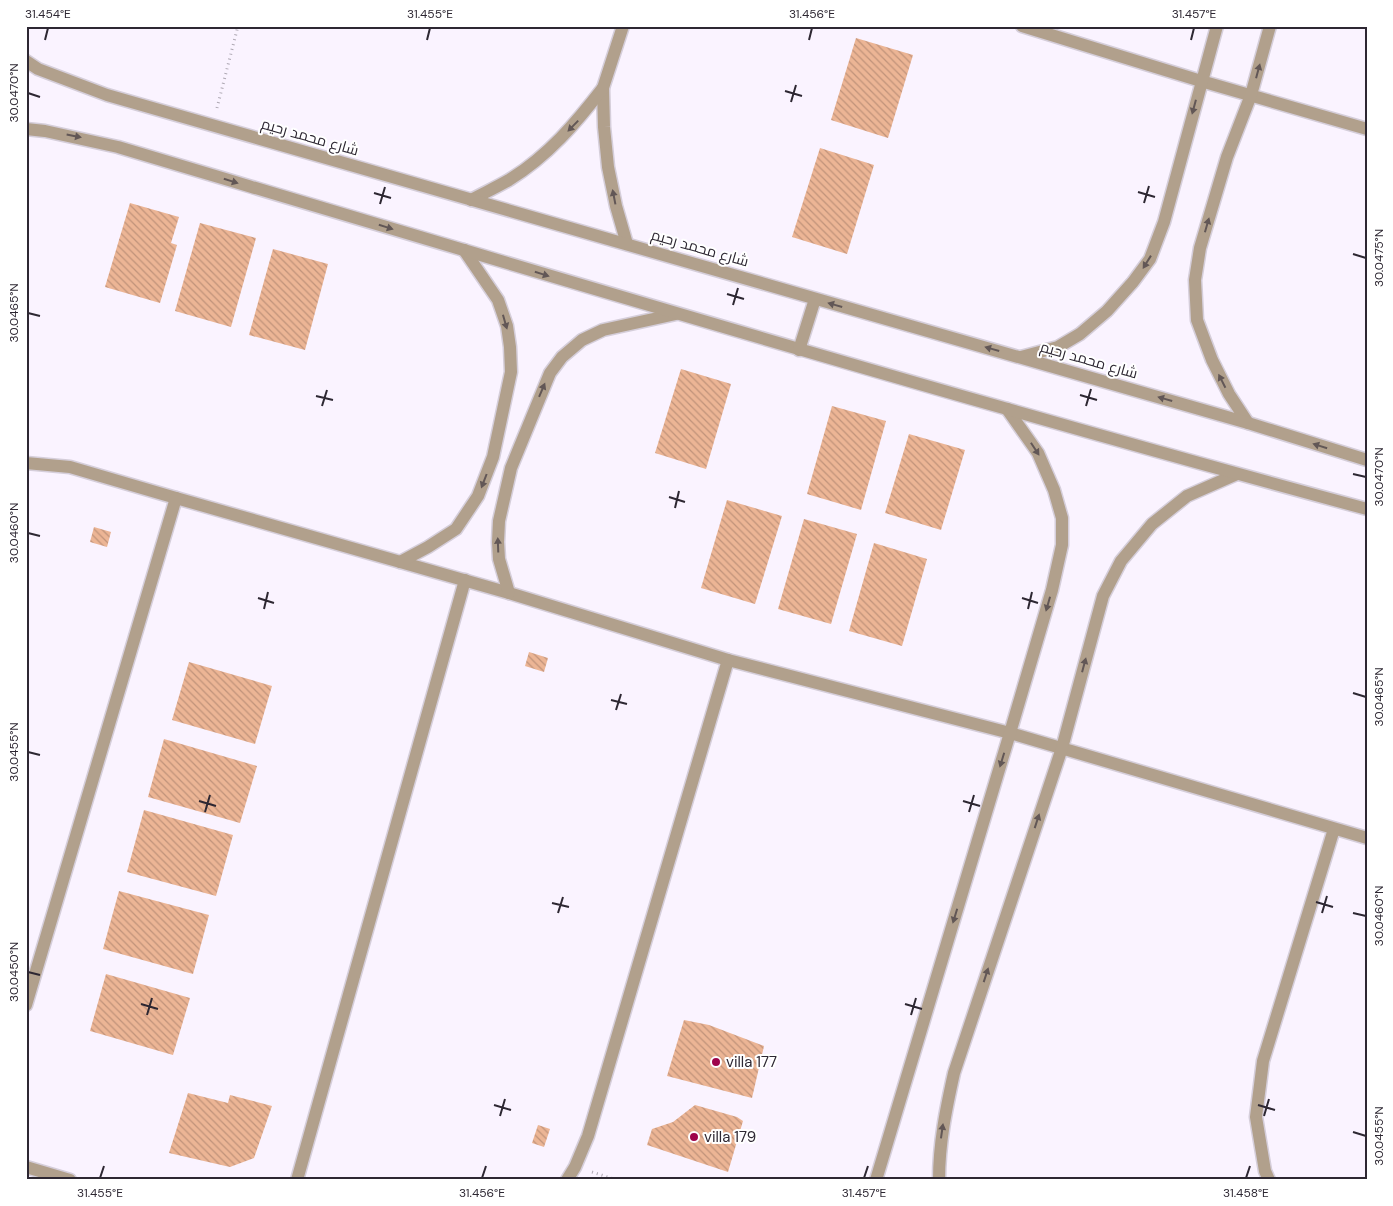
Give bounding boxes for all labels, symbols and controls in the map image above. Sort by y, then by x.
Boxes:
text: 31.454°E [25,6,71,22]
text: 31.455°E [407,6,453,22]
text: 31.456°E [789,6,835,22]
text: 31.457°E [1172,6,1217,22]
text: 30.0470°N [6,63,22,123]
one-way arrow [1254,64,1262,79]
one-way arrow [1190,99,1198,114]
street label: شارع محمد رحيم [259,114,361,161]
one-way arrow [567,119,579,131]
one-way arrow [67,133,83,141]
one-way arrow [223,177,238,185]
one-way arrow [609,189,617,205]
one-way arrow [1203,218,1211,233]
one-way arrow [379,224,394,232]
street label: شارع محمد رحيم [649,225,751,272]
text: 30.0475°N [1371,229,1387,287]
one-way arrow [1143,255,1152,268]
one-way arrow [535,270,550,278]
text: 30.0465°N [6,283,22,343]
one-way arrow [828,300,843,308]
one-way arrow [502,315,510,330]
street label: شارع محمد رحيم [1038,337,1140,384]
one-way arrow [984,345,999,353]
one-way arrow [1218,374,1226,388]
one-way arrow [539,383,547,397]
one-way arrow [1157,394,1172,402]
one-way arrow [1313,441,1328,449]
one-way arrow [1030,442,1040,455]
text: 30.0470°N [1371,447,1387,507]
one-way arrow [480,474,488,489]
text: 30.0460°N [6,503,22,563]
one-way arrow [494,537,502,553]
one-way arrow [1043,597,1051,612]
one-way arrow [1081,658,1089,673]
text: 30.0465°N [1371,667,1387,727]
text: 30.0455°N [6,722,22,782]
one-way arrow [998,753,1006,768]
one-way arrow [1034,813,1042,828]
text: 30.0460°N [1371,886,1387,946]
one-way arrow [951,908,959,923]
text: 30.0450°N [6,942,22,1002]
one-way arrow [983,967,991,982]
place label: villa 177 [726,1052,777,1072]
marker: villa 177 [710,1056,722,1068]
text: 30.0455°N [1371,1106,1387,1166]
one-way arrow [939,1123,947,1139]
place label: villa 179 [704,1127,756,1147]
marker: villa 179 [688,1131,700,1143]
text: 31.455°E [77,1185,123,1201]
text: 31.456°E [459,1185,505,1201]
text: 31.457°E [842,1185,887,1201]
text: 31.458°E [1223,1185,1269,1201]

